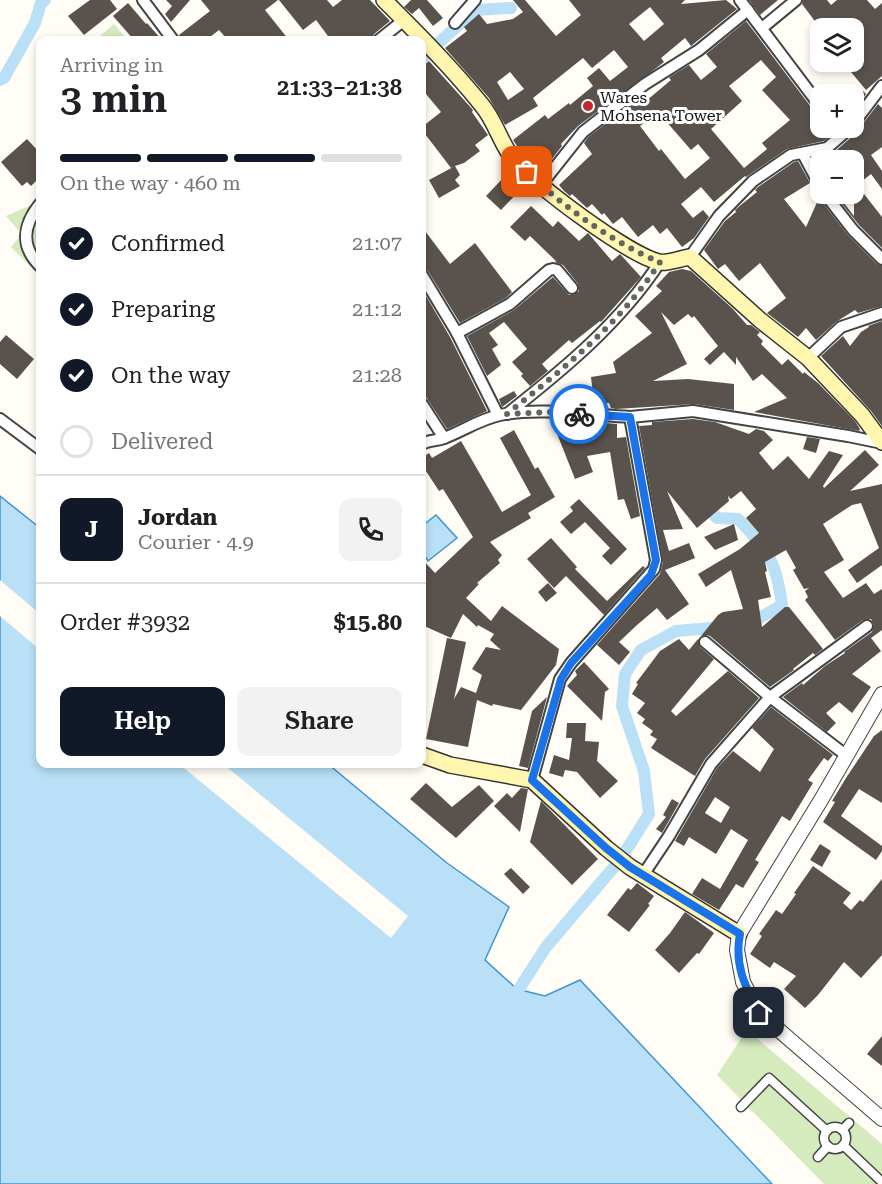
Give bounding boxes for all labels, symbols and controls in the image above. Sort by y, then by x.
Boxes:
map controls [810,18,864,204]
button: layers [810,18,864,72]
text: Arriving in [60,53,163,77]
text: 21:33–21:38 [277,75,402,100]
text: 3 min [60,76,167,122]
button: + [810,84,864,138]
place label: Wares Mohsena Tower [600,88,722,125]
marker: Wares Mohsena Tower [581,99,595,113]
pin [501,146,552,197]
button: − [810,150,864,204]
icon: bag [510,155,543,188]
text: On the way · 460 m [60,171,241,195]
icon: check [60,227,93,260]
text: Confirmed [111,231,225,256]
text: 21:07 [352,231,402,255]
icon: check [60,293,93,326]
text: Preparing [111,297,215,322]
text: 21:12 [352,297,402,321]
icon: check [60,359,93,392]
text: On the way [111,363,231,388]
text: 21:28 [352,363,402,387]
courier [549,384,609,444]
icon: bike [563,398,596,431]
text: Delivered [111,429,213,454]
button: phone [339,498,402,561]
text: Jordan [138,505,217,530]
text: J [85,517,98,542]
text: Courier · 4.9 [138,530,254,554]
text: Order #3932 [60,610,190,635]
text: $15.80 [333,610,402,635]
button: Help [60,687,225,756]
button: Share [237,687,402,756]
pin [733,987,784,1038]
icon: home [742,996,775,1029]

